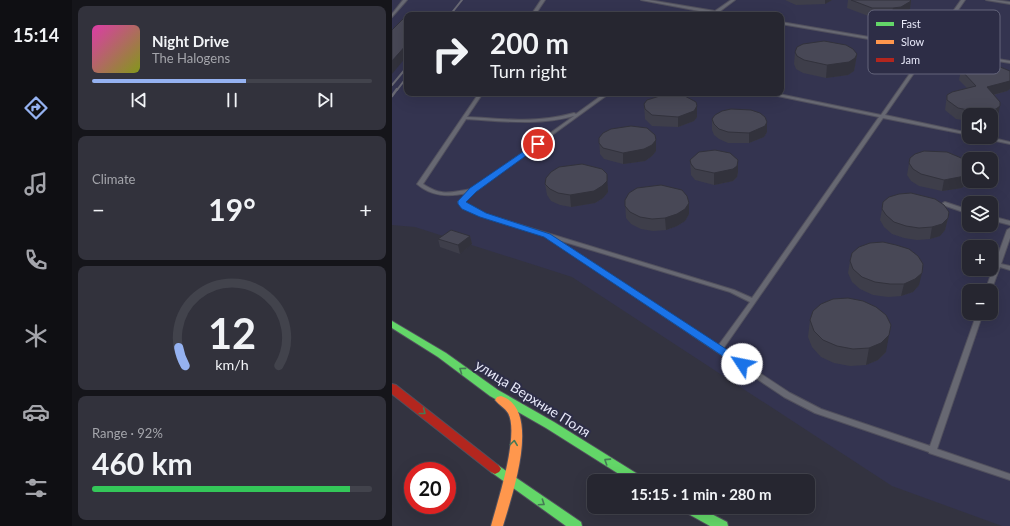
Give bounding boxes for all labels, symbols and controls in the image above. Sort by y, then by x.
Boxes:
legend [868,10,1000,74]
text: Fast [901,17,921,30]
text: 15:14 [13,24,59,46]
text: 200 m [490,26,569,60]
icon: right [424,28,476,80]
text: Night Drive [152,32,229,50]
text: Slow [901,35,925,48]
text: The Halogens [152,50,230,66]
text: Jam [901,53,920,66]
text: Turn right [490,60,567,82]
icon: previous [128,89,150,111]
icon: pause [221,89,243,111]
icon: next [314,89,336,111]
icon: directions [22,94,50,122]
map controls [962,108,998,320]
button: sound [962,108,998,144]
pin [521,127,555,161]
icon: arrive [527,133,549,155]
button: search [962,152,998,188]
icon: music [22,170,50,198]
text: Climate [92,171,135,187]
text: 19° [208,191,256,227]
text: − [92,196,105,223]
text: + [359,196,372,223]
button: layers [962,196,998,232]
button: + [962,240,998,276]
icon: phone [22,246,50,274]
button: − [962,284,998,320]
text: 12 [208,308,256,358]
icon: climate [22,322,50,350]
position arrow [721,343,763,385]
text: km/h [215,356,249,373]
street label: улица Верхние Поля [472,356,594,440]
one-way arrow [460,368,467,375]
icon: car [22,398,50,426]
one-way arrow [418,408,425,415]
text: Range · 92% [92,425,163,441]
one-way arrow [510,439,519,446]
text: 460 km [92,445,193,481]
one-way arrow [604,459,611,466]
speed limit sign: 20 [404,462,456,514]
icon: filters [22,474,50,502]
text: 15:15 · 1 min · 280 m [631,485,771,503]
one-way arrow [538,498,545,506]

